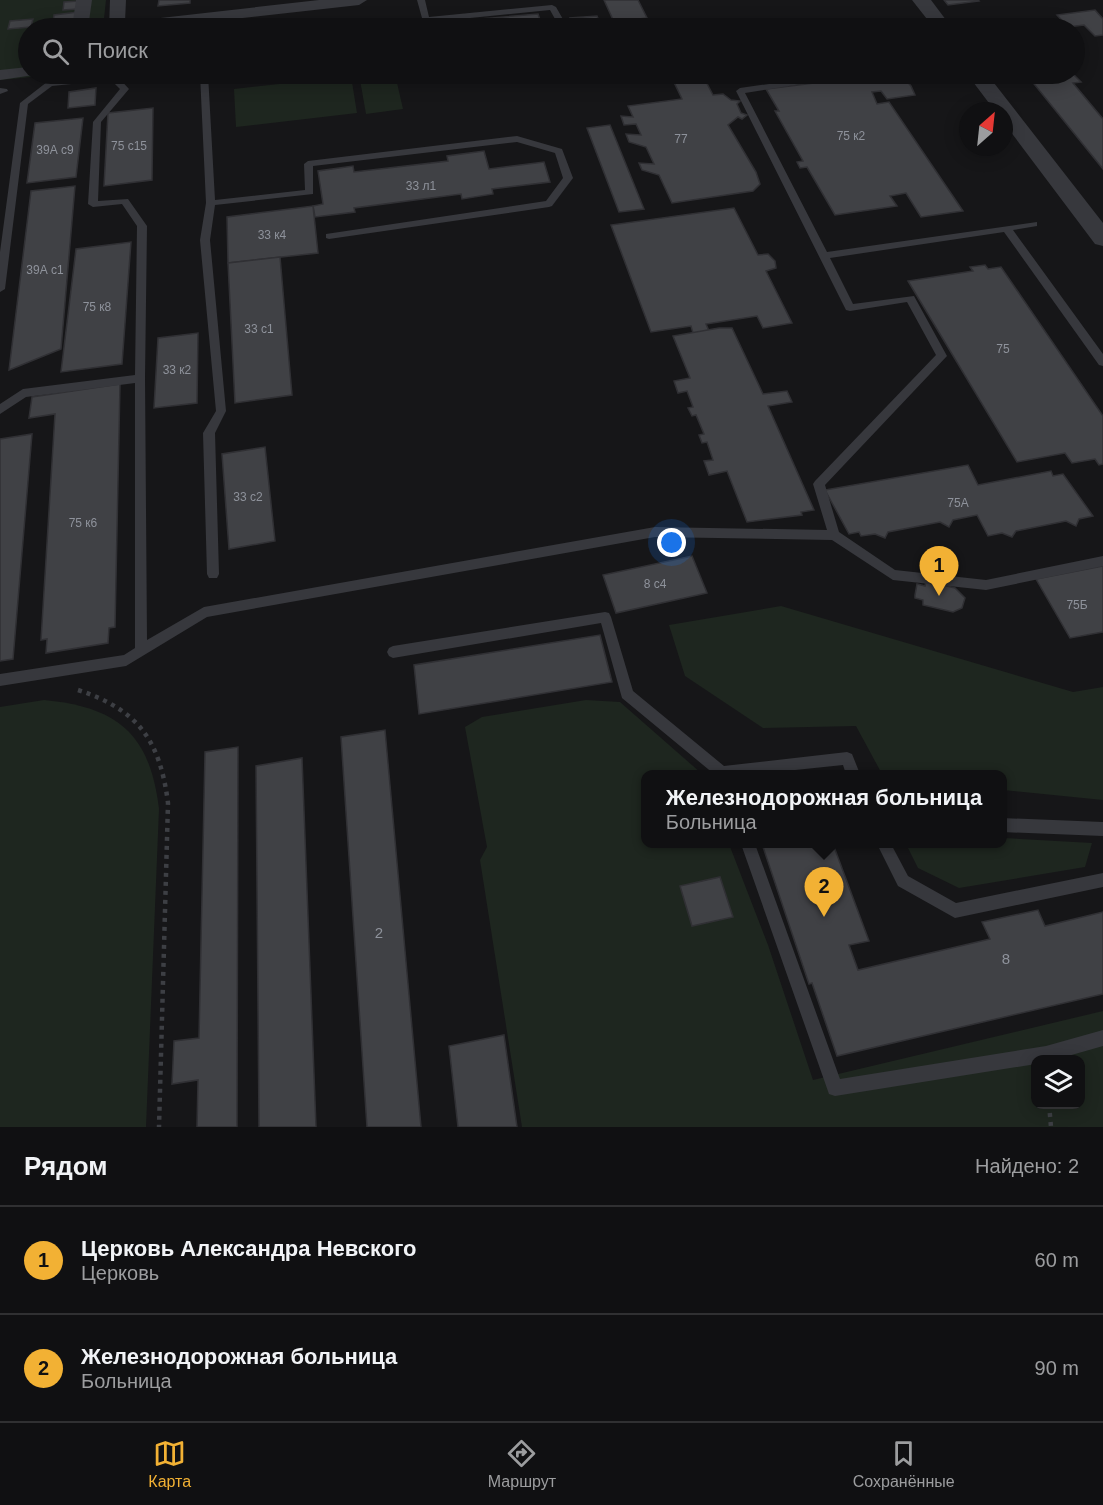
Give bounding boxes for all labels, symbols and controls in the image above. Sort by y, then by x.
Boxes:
search box [18,18,1085,84]
icon: search [39,35,72,68]
text: Поиск [87,38,148,63]
north arrow [959,102,1013,156]
house number: 75 к2 [837,129,866,143]
house number: 77 [674,132,688,146]
house number: 75 с15 [111,139,147,153]
house number: 39А с9 [36,143,74,157]
house number: 33 л1 [406,179,437,193]
house number: 33 к4 [258,228,287,242]
house number: 39А с1 [26,263,64,277]
house number: 75 к8 [83,300,112,314]
house number: 33 с1 [244,322,274,336]
house number: 75 [996,342,1010,356]
house number: 33 к2 [163,363,192,377]
house number: 33 с2 [233,490,263,504]
house number: 75А [947,496,969,510]
house number: 75 к6 [69,516,98,530]
your location [657,528,686,557]
pin: 1 [920,546,958,596]
house number: 8 с4 [644,577,667,591]
house number: 75Б [1066,598,1088,612]
popup [641,770,1007,848]
text: Железнодорожная больница [666,785,982,810]
text: Больница [666,811,757,833]
pin: 2 [804,868,844,917]
house number: 2 [375,924,383,941]
house number: 8 [1002,950,1010,967]
map controls [1031,1055,1085,1109]
button: layers [1031,1055,1085,1109]
text: Рядом [24,1151,107,1181]
text: Найдено: 2 [975,1155,1079,1177]
text: Церковь Александра Невского [81,1236,416,1261]
text: 1 [38,1249,49,1271]
text: 60 m [1035,1249,1079,1271]
text: Церковь [81,1262,159,1284]
text: Железнодорожная больница [81,1344,397,1369]
text: 2 [38,1357,49,1379]
text: 90 m [1035,1357,1079,1379]
text: Больница [81,1370,172,1392]
tab: Карта [148,1437,191,1491]
tab: Маршрут [488,1437,556,1491]
tab: Сохранённые [853,1437,955,1491]

